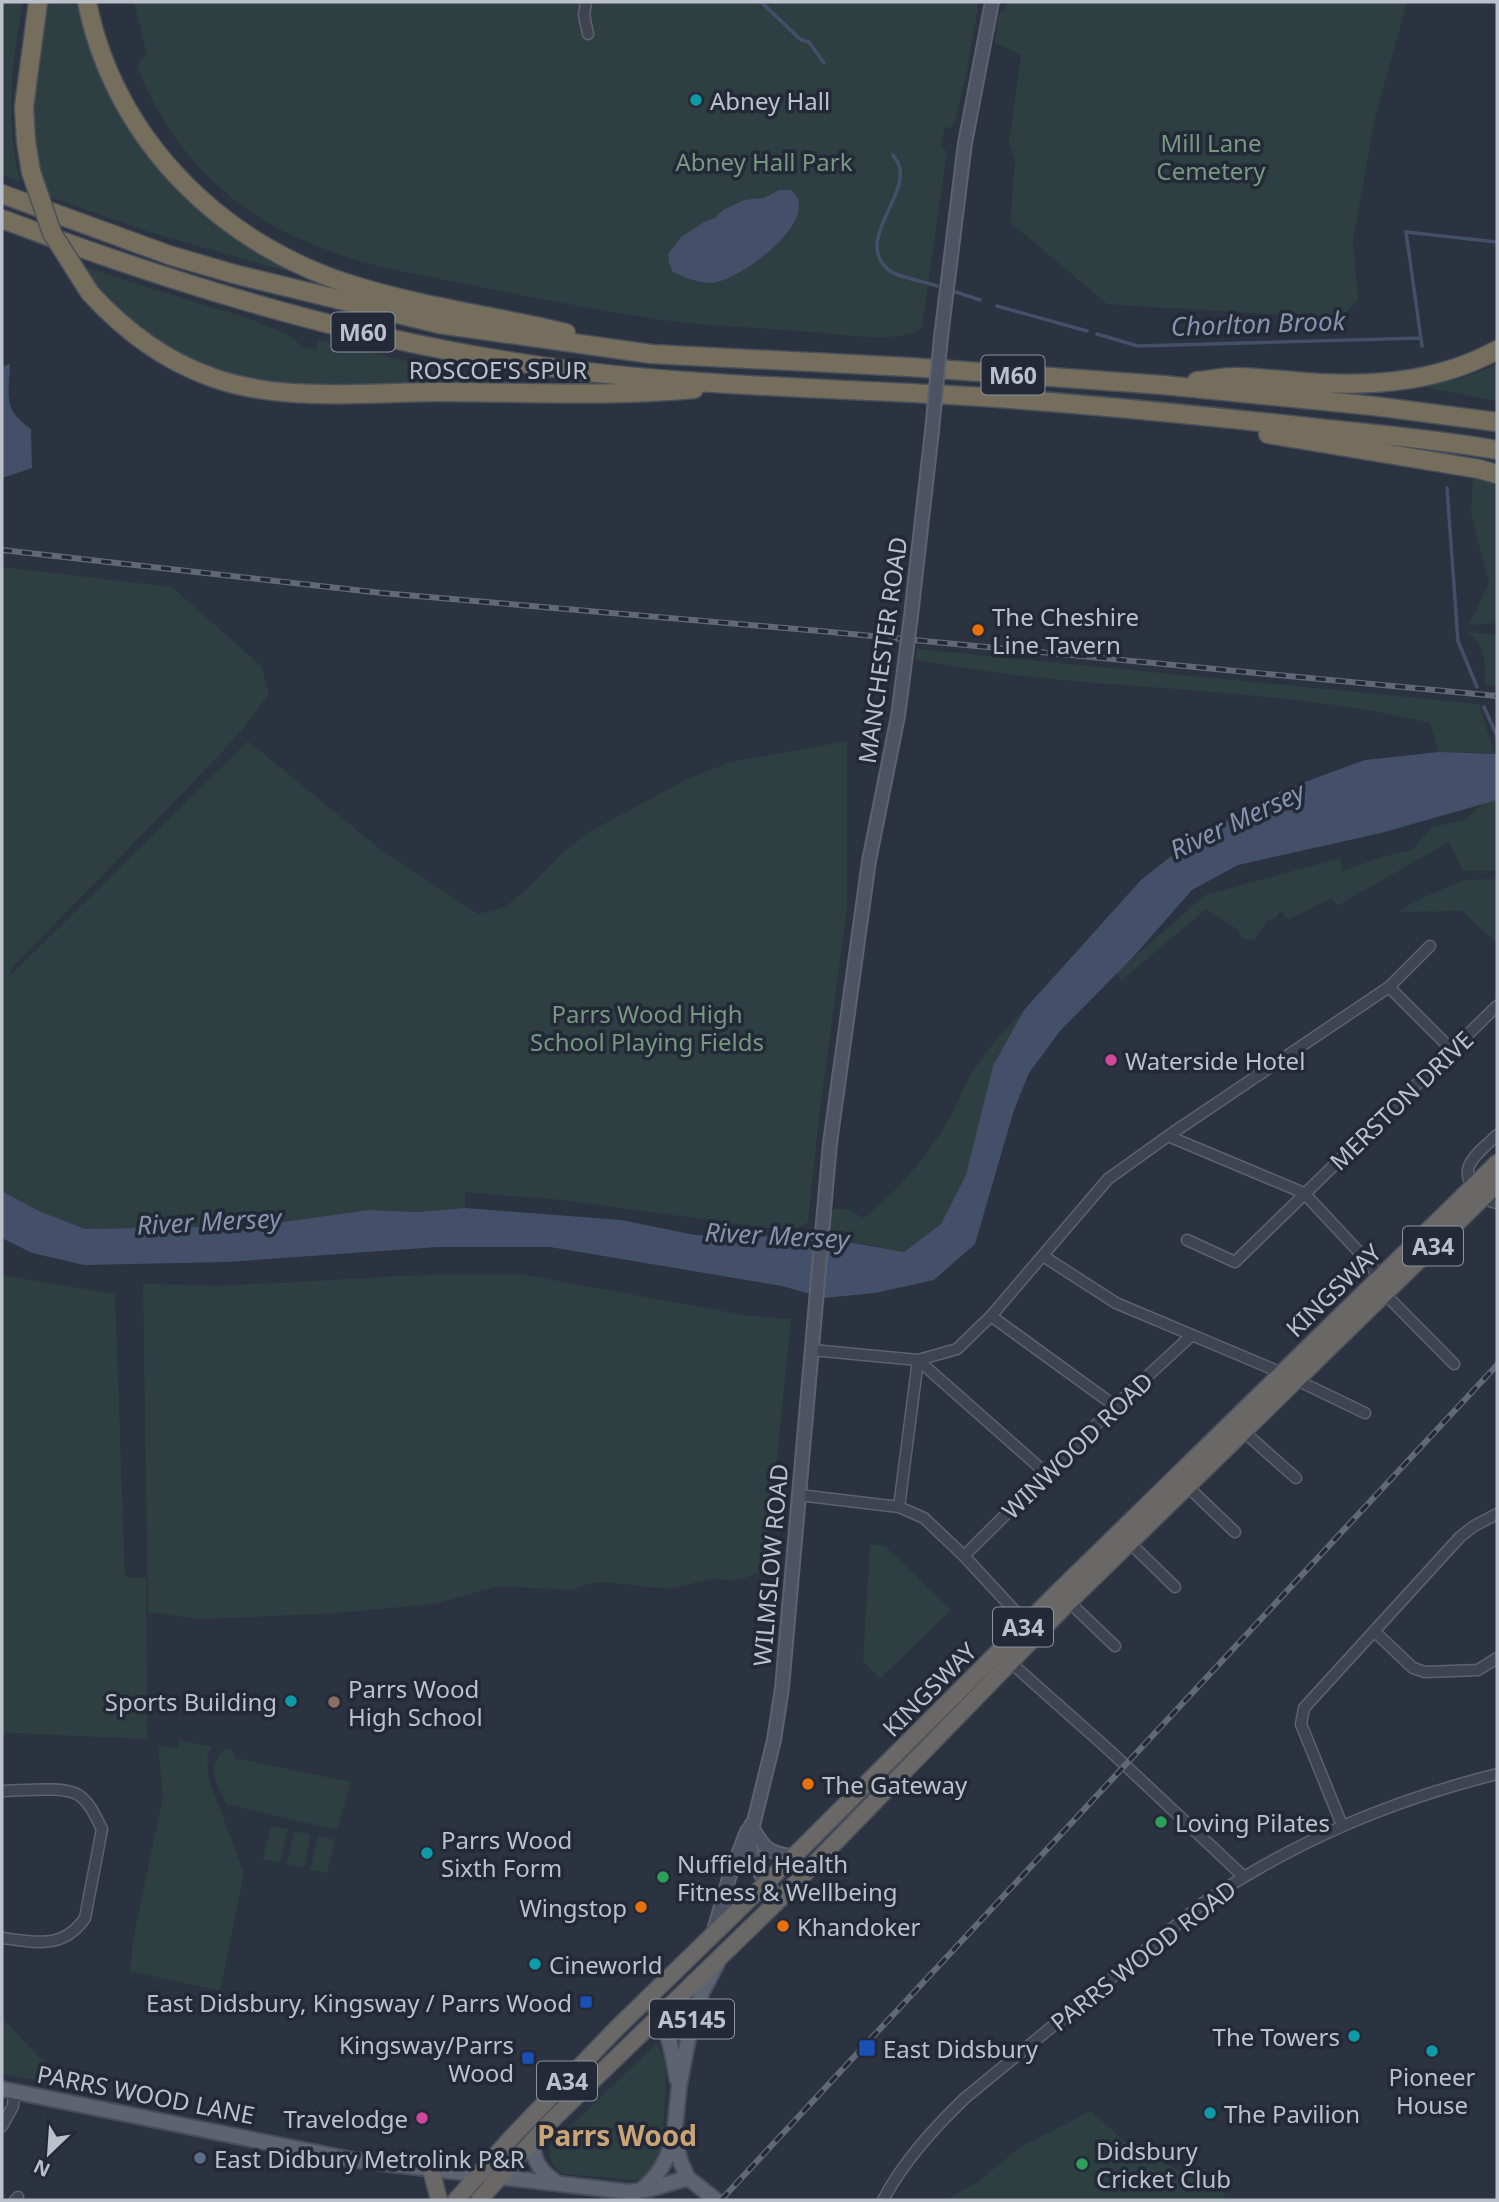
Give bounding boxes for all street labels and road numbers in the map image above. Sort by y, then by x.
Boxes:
road number: M60 [332,312,394,352]
street label: ROSCOE'S SPUR [409,353,587,386]
road number: M60 [982,356,1044,394]
street label: MANCHESTER ROAD [850,534,914,766]
street label: MERSTON DRIVE [1322,1023,1480,1177]
road number: A34 [1403,1226,1463,1266]
street label: KINGSWAY [1278,1236,1388,1344]
street label: WINWOOD ROAD [994,1364,1160,1526]
street label: WILMSLOW ROAD [745,1462,795,1668]
road number: A34 [993,1608,1053,1646]
street label: KINGSWAY [875,1634,984,1743]
street label: PARRS WOOD ROAD [1043,1872,1243,2038]
road number: A5145 [650,2000,734,2038]
street label: PARRS WOOD LANE [34,2057,258,2131]
road number: A34 [537,2062,597,2100]

